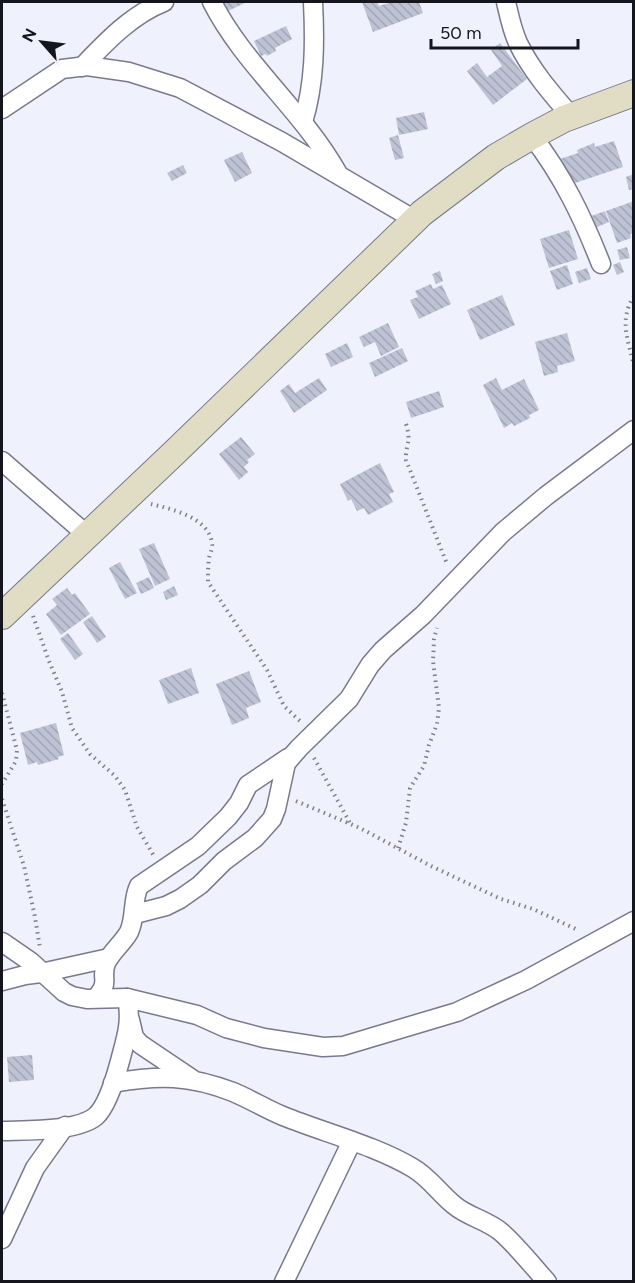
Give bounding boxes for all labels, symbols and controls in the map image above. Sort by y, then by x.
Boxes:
north arrow [12,12,72,72]
scale bar [431,12,578,50]
text: 50 m [440,22,482,44]
text: N [18,25,40,45]

